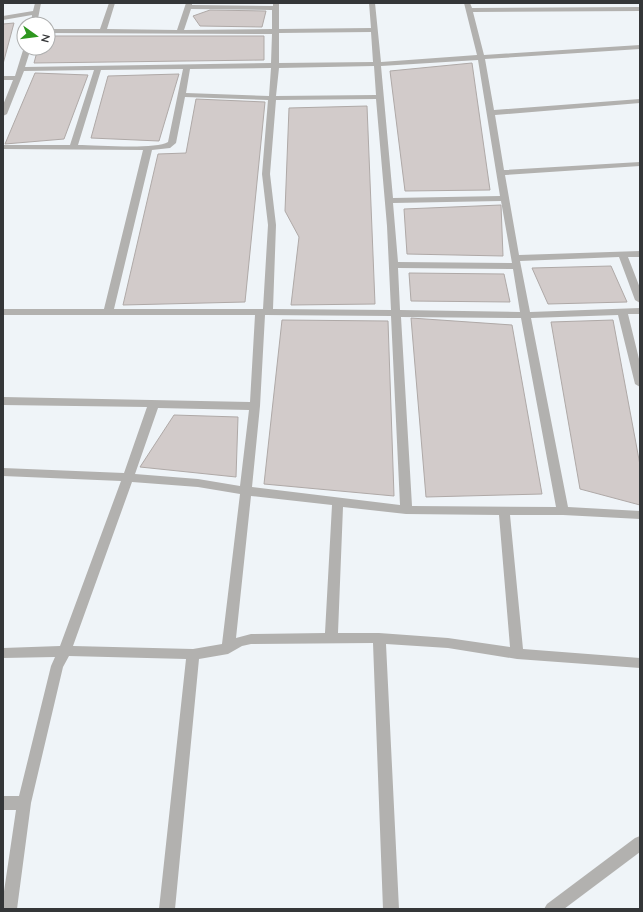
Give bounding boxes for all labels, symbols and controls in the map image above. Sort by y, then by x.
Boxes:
north arrow [16,16,56,56]
text: N [38,33,53,44]

